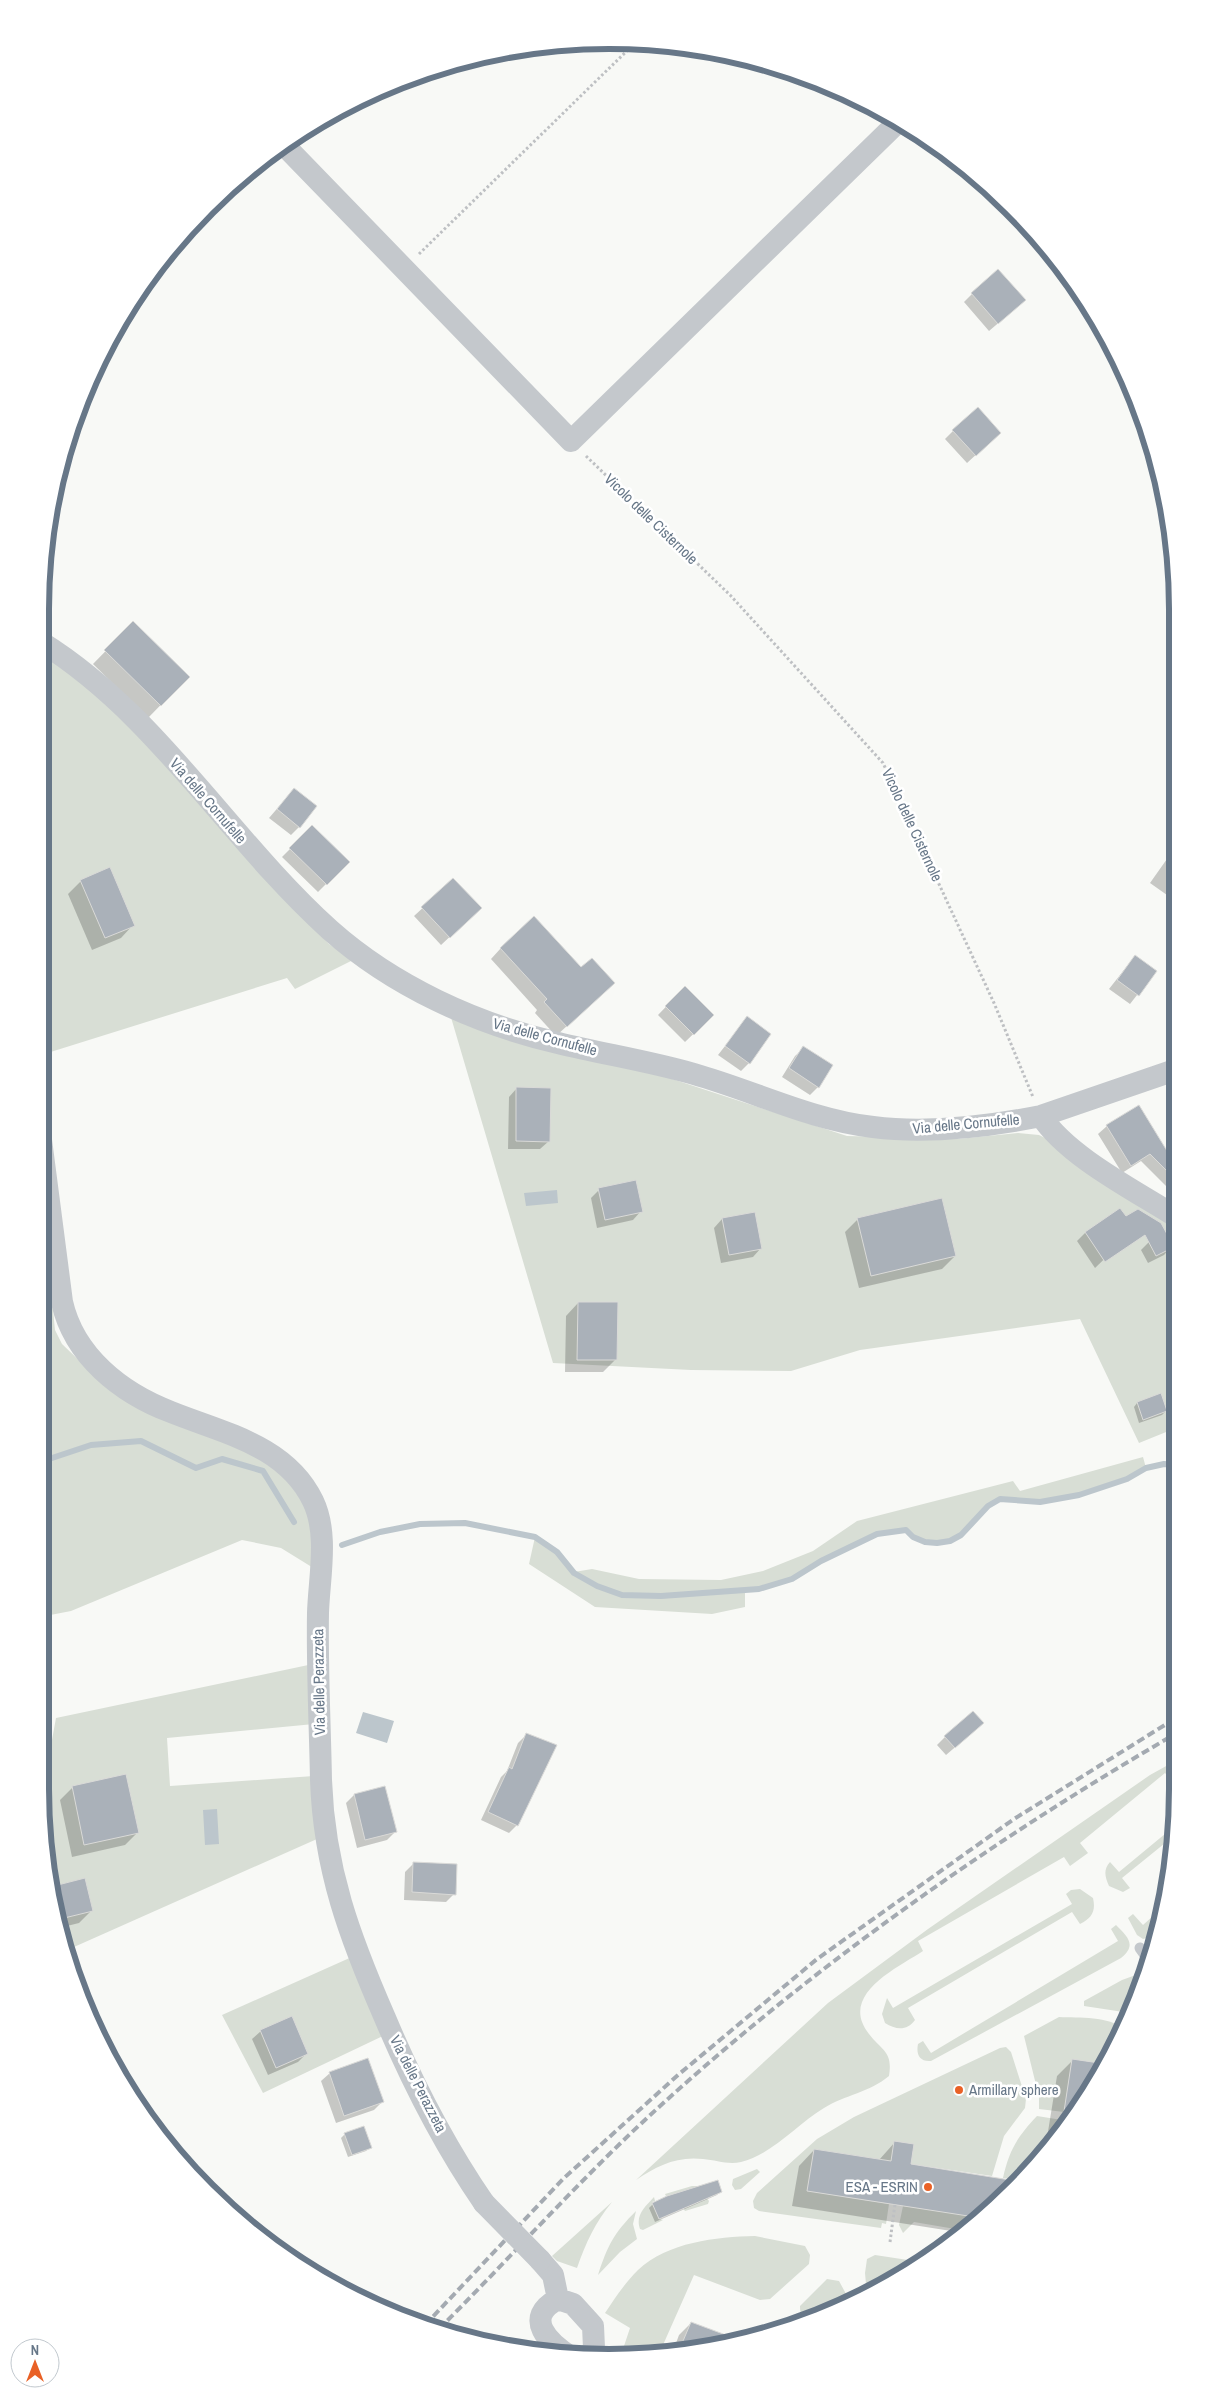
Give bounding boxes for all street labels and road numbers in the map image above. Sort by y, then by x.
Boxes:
street label: Vicolo delle Cisternole [600,468,703,569]
street label: Via delle Cornufelle [165,753,252,848]
street label: Vicolo delle Cisternole [877,765,948,885]
street label: Via delle Cornufelle [491,1013,600,1061]
street label: Via delle Cornufelle [912,1108,1020,1139]
street label: Via delle Perazzeta [307,1628,330,1735]
street label: Via delle Perazzeta [385,2032,452,2136]

